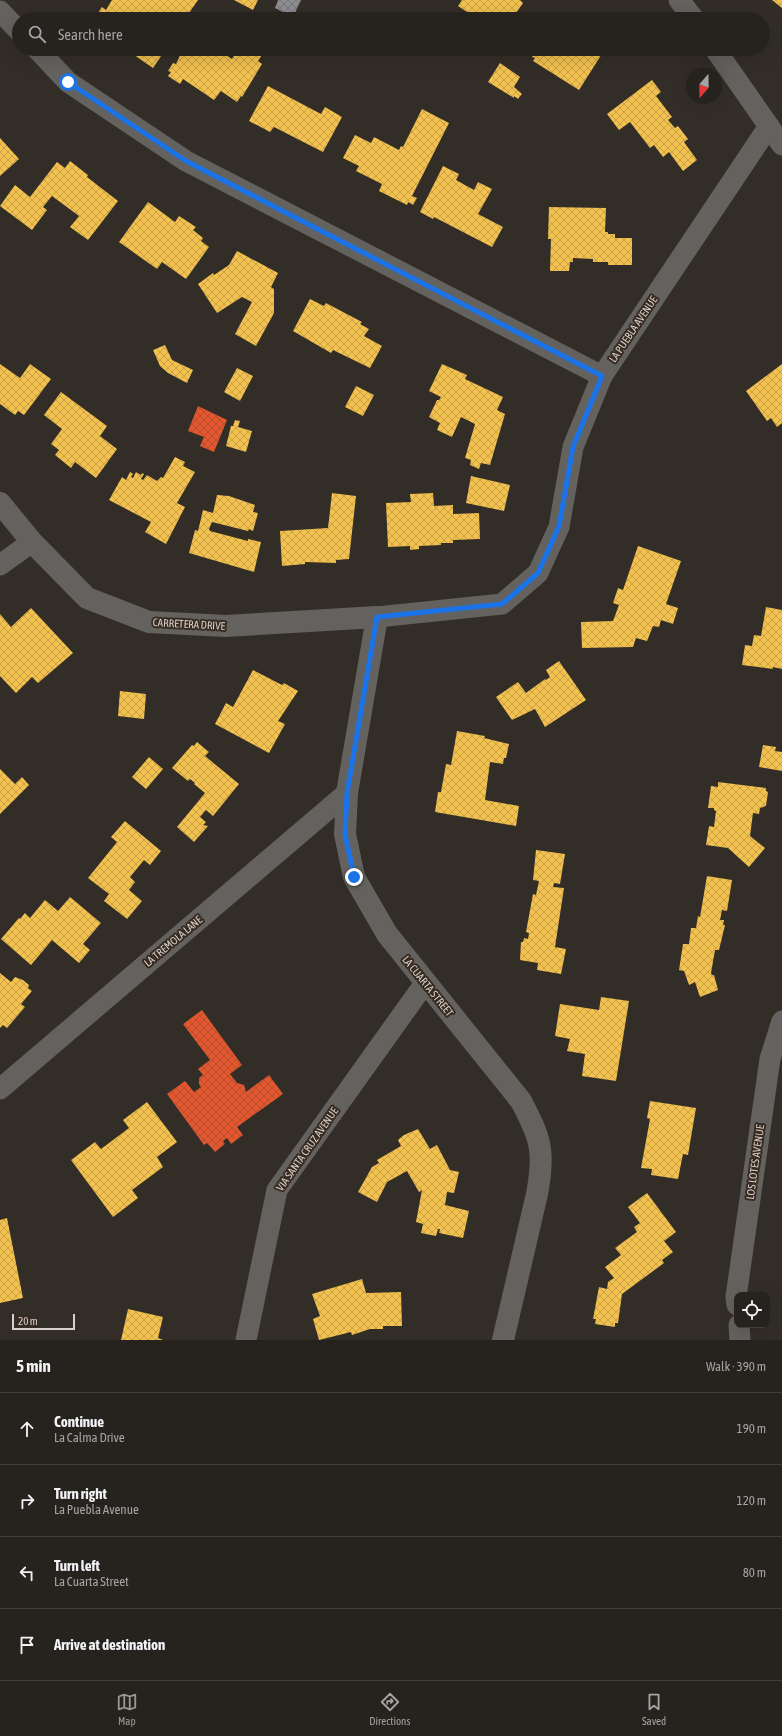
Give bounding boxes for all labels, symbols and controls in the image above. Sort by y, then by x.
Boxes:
search box [12,12,770,56]
icon: search [26,23,48,45]
text: Search here [58,26,123,43]
north arrow [686,68,722,104]
route start [59,73,77,91]
street label: LA PUEBLA AVENUE [606,293,660,364]
street label: CARRETERA DRIVE [152,616,226,632]
route end [345,868,363,886]
street label: LA TREMOLA LANE [142,913,205,969]
street label: LA CUARTA STREET [400,954,456,1019]
street label: VIA SANTA CRUZ AVENUE [274,1105,341,1193]
street label: LOS LOTES AVENUE [744,1124,766,1200]
map controls [734,1292,770,1328]
button: locate [734,1292,770,1328]
scale bar [12,1312,75,1331]
text: 20 m [18,1315,38,1327]
text: 5 min [16,1356,51,1376]
text: Walk · 390 m [706,1359,766,1374]
text: Continue [54,1413,104,1430]
icon: ahead [16,1418,38,1440]
text: 190 m [737,1421,766,1436]
text: La Calma Drive [54,1430,125,1445]
text: Turn right [54,1485,107,1502]
icon: right [16,1490,38,1512]
text: 120 m [737,1493,766,1508]
text: La Puebla Avenue [54,1502,139,1517]
text: Turn left [54,1557,100,1574]
icon: left [16,1562,38,1584]
text: 80 m [743,1565,766,1580]
text: La Cuarta Street [54,1574,129,1589]
icon: arrive [16,1634,38,1656]
text: Arrive at destination [54,1636,165,1653]
tab: Map [116,1691,138,1727]
tab: Directions [369,1691,410,1727]
tab: Saved [642,1691,666,1727]

